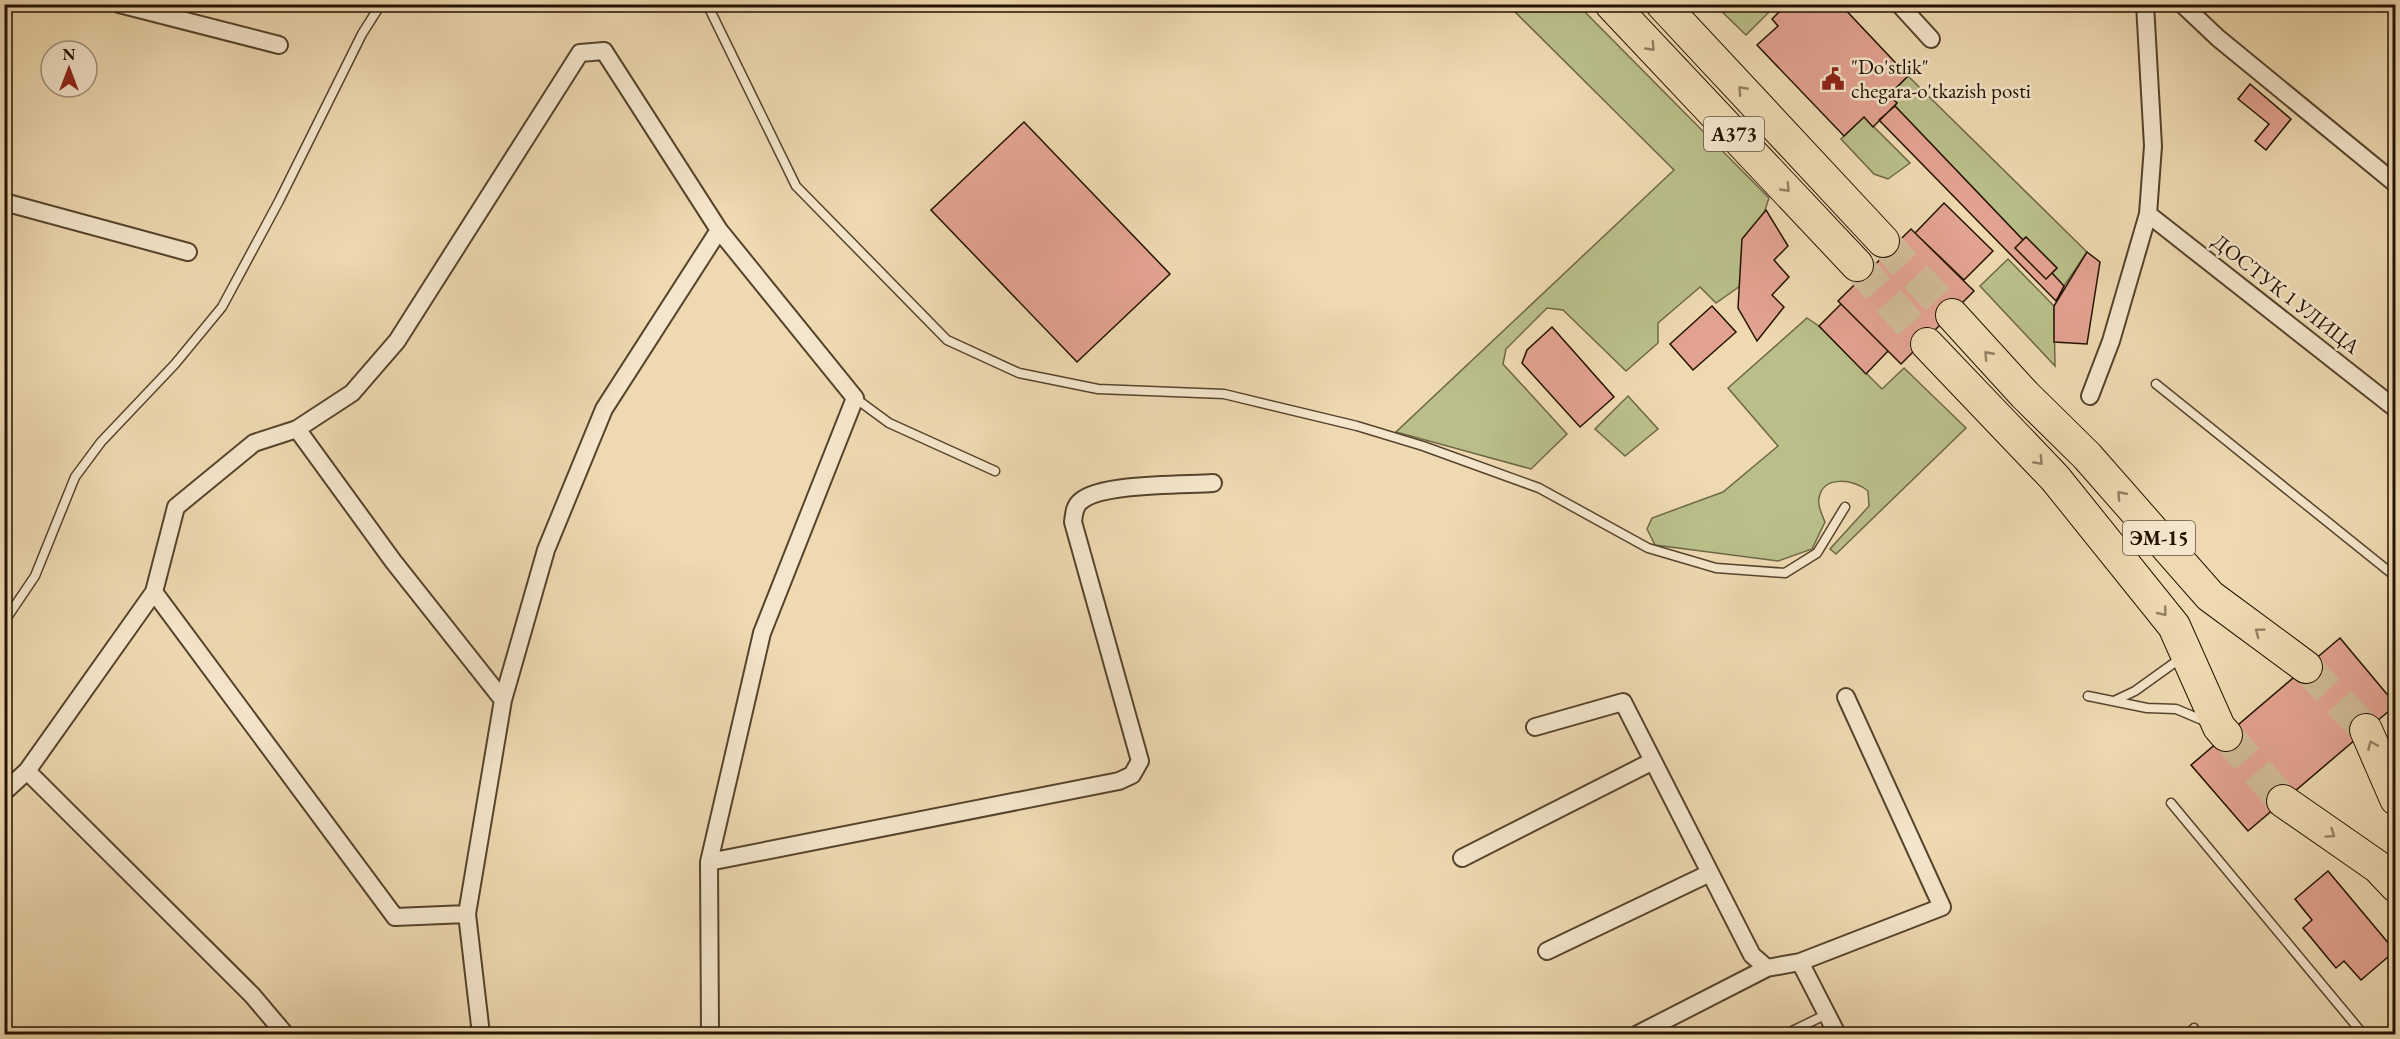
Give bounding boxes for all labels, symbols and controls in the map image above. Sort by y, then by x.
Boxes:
north arrow [39,39,99,99]
one-way arrow [1644,40,1655,51]
text: N [63,44,76,65]
place label: "Do'stlik" chegara-o'tkazish posti [1851,53,2031,104]
public building icon: "Do'stlik" chegara-o'tkazish posti [1820,66,1846,92]
one-way arrow [1738,87,1749,97]
road number: A373 [1704,117,1764,151]
one-way arrow [1779,182,1790,192]
street label: ДОСТУК 1 УЛИЦА [2207,228,2366,360]
one-way arrow [1984,351,1995,362]
one-way arrow [2032,455,2043,465]
one-way arrow [2117,491,2128,502]
road number: ЭМ-15 [2123,521,2195,555]
one-way arrow [2156,605,2167,616]
one-way arrow [2254,628,2265,639]
one-way arrow [2367,741,2379,752]
one-way arrow [2324,827,2335,838]

